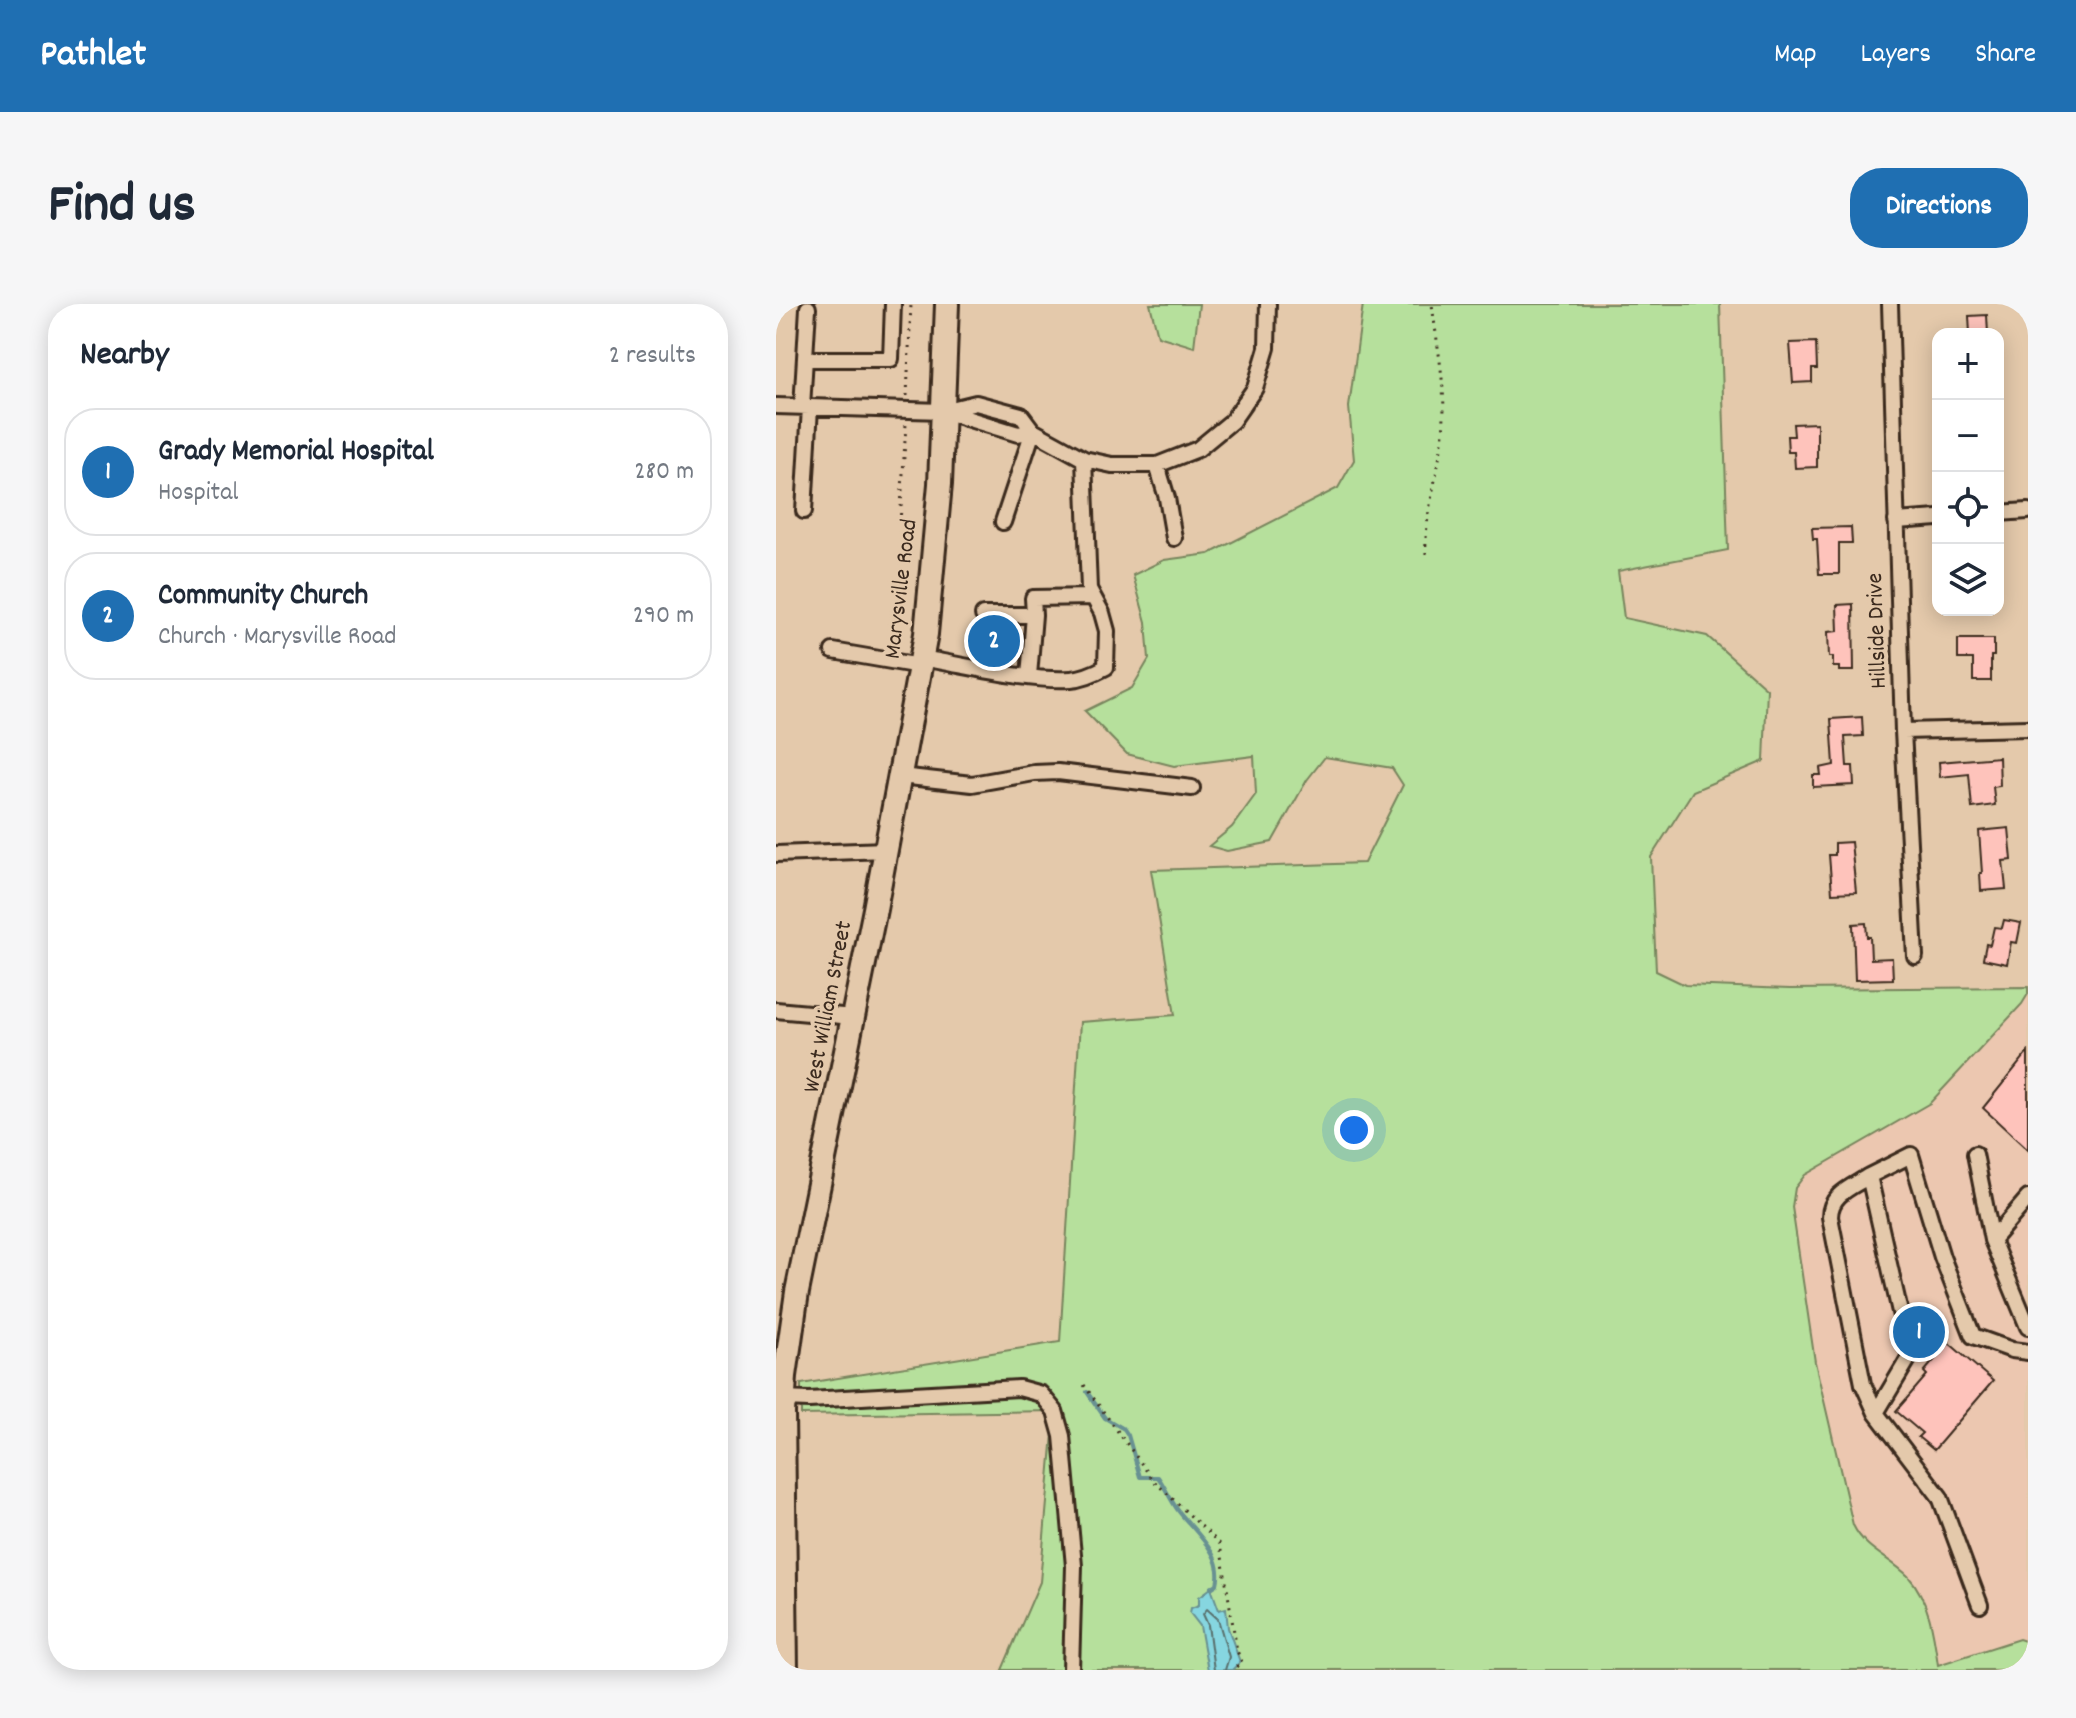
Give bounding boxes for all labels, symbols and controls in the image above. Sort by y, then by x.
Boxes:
text: Pathlet [40,29,146,84]
text: Map [1774,36,1817,76]
text: Layers [1861,36,1931,76]
text: Share [1975,36,2036,76]
text: Find us [48,168,196,248]
button: Directions [1850,168,2028,248]
map controls [1932,328,2004,616]
button: + [1932,328,2004,400]
text: Nearby [80,332,169,381]
text: 2 results [609,338,696,375]
button: − [1932,400,2004,472]
text: Grady Memorial Hospital [158,432,434,475]
text: 1 [105,454,111,491]
text: 280 m [634,454,694,491]
button: locate [1932,472,2004,544]
text: Hospital [158,475,239,512]
street label: Marysville Road [877,517,927,661]
button: layers [1932,544,2004,616]
street label: Hillside Drive [1859,572,1897,690]
text: Community Church [158,576,368,619]
text: 2 [102,598,114,635]
text: 290 m [633,598,694,635]
pin: 2 [968,611,1020,671]
text: Church · Marysville Road [158,619,396,656]
street label: West William Street [796,918,862,1096]
your location [1334,1110,1374,1150]
pin: 1 [1893,1302,1945,1362]

